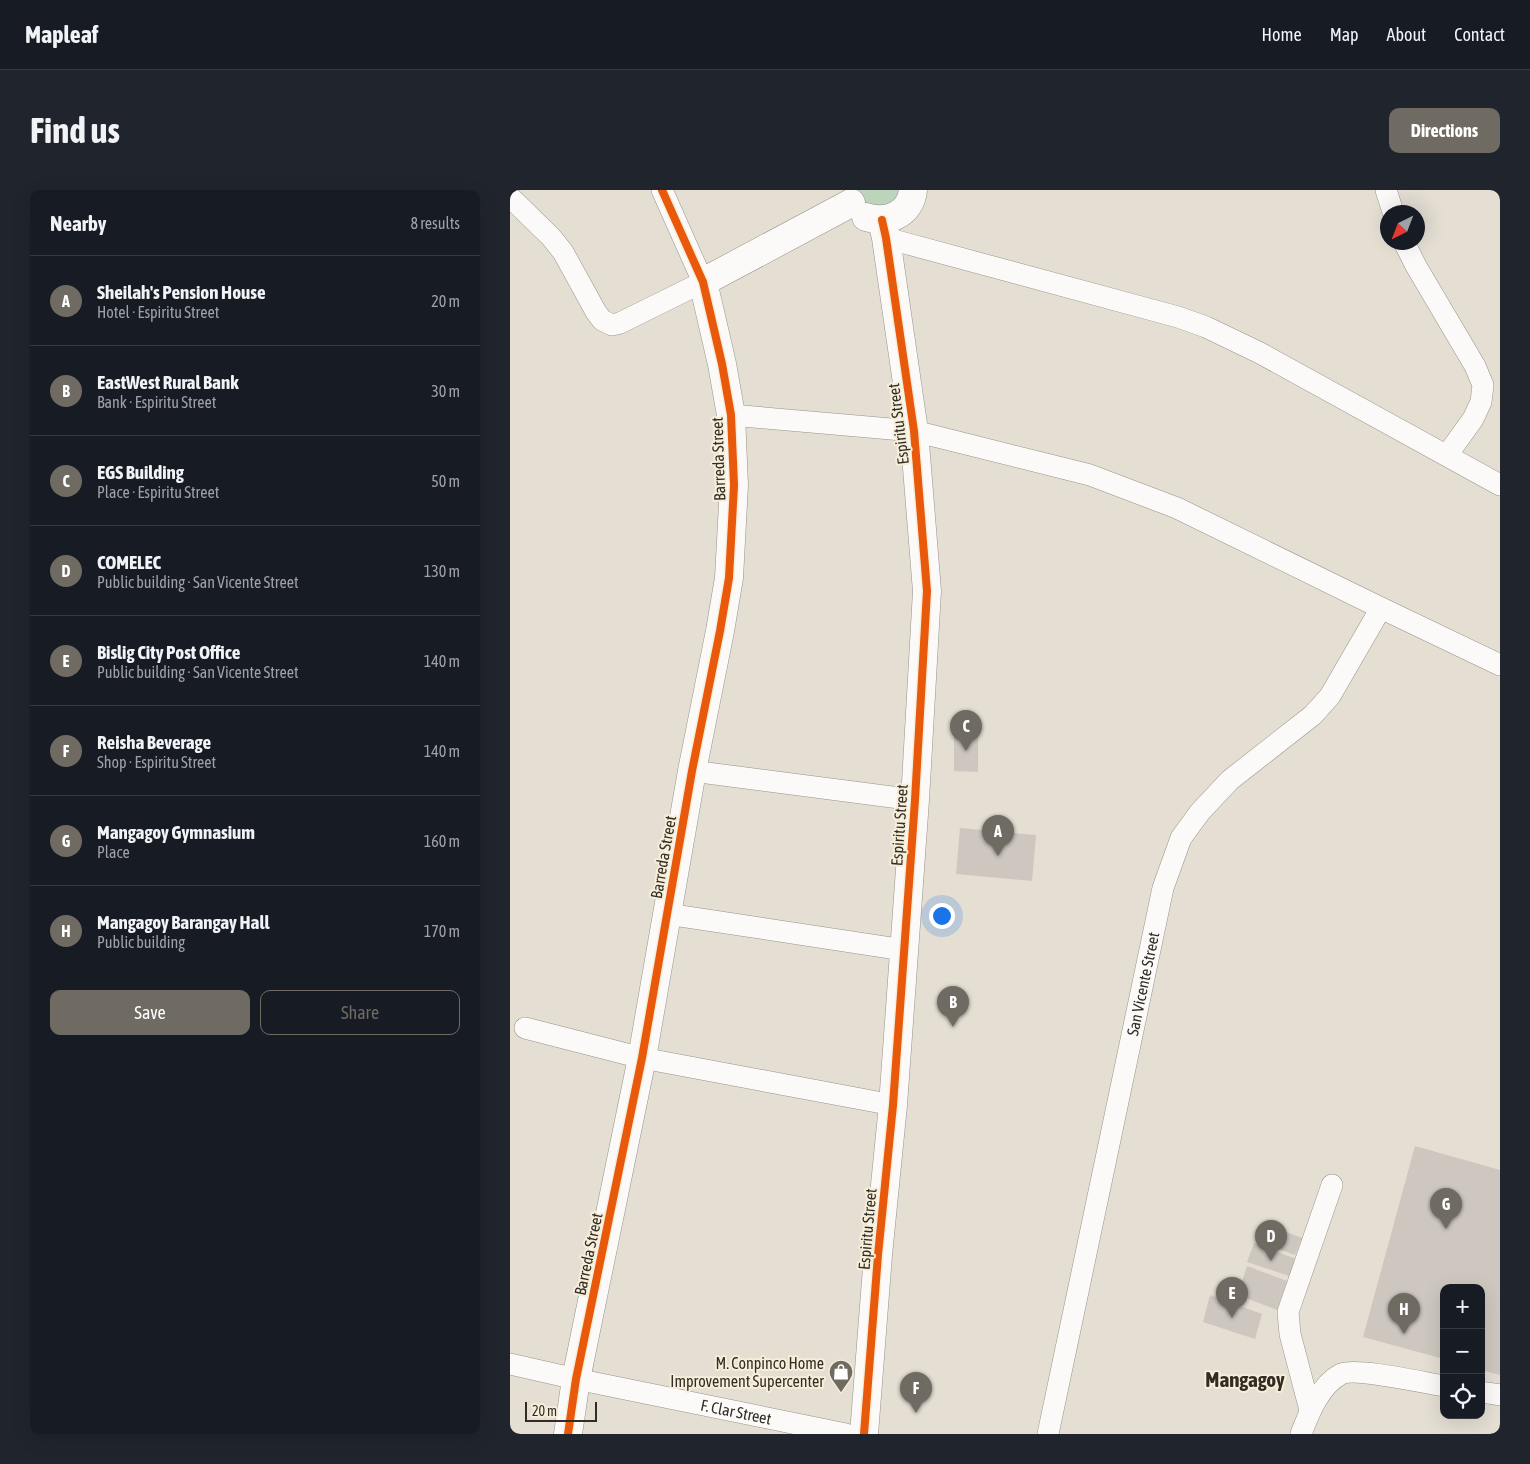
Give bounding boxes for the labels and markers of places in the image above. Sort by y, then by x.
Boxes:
pin: C [950,710,982,751]
pin: A [982,815,1014,856]
pin: B [937,986,969,1027]
pin: G [1430,1188,1462,1229]
pin: D [1255,1220,1287,1261]
pin: E [1216,1277,1248,1318]
pin: H [1388,1293,1420,1334]
place label: M. Conpinco Home Improvement Supercenter [670,1354,824,1391]
shop icon: M. Conpinco Home Improvement Supercenter [828,1359,854,1393]
pin: F [900,1372,932,1413]

